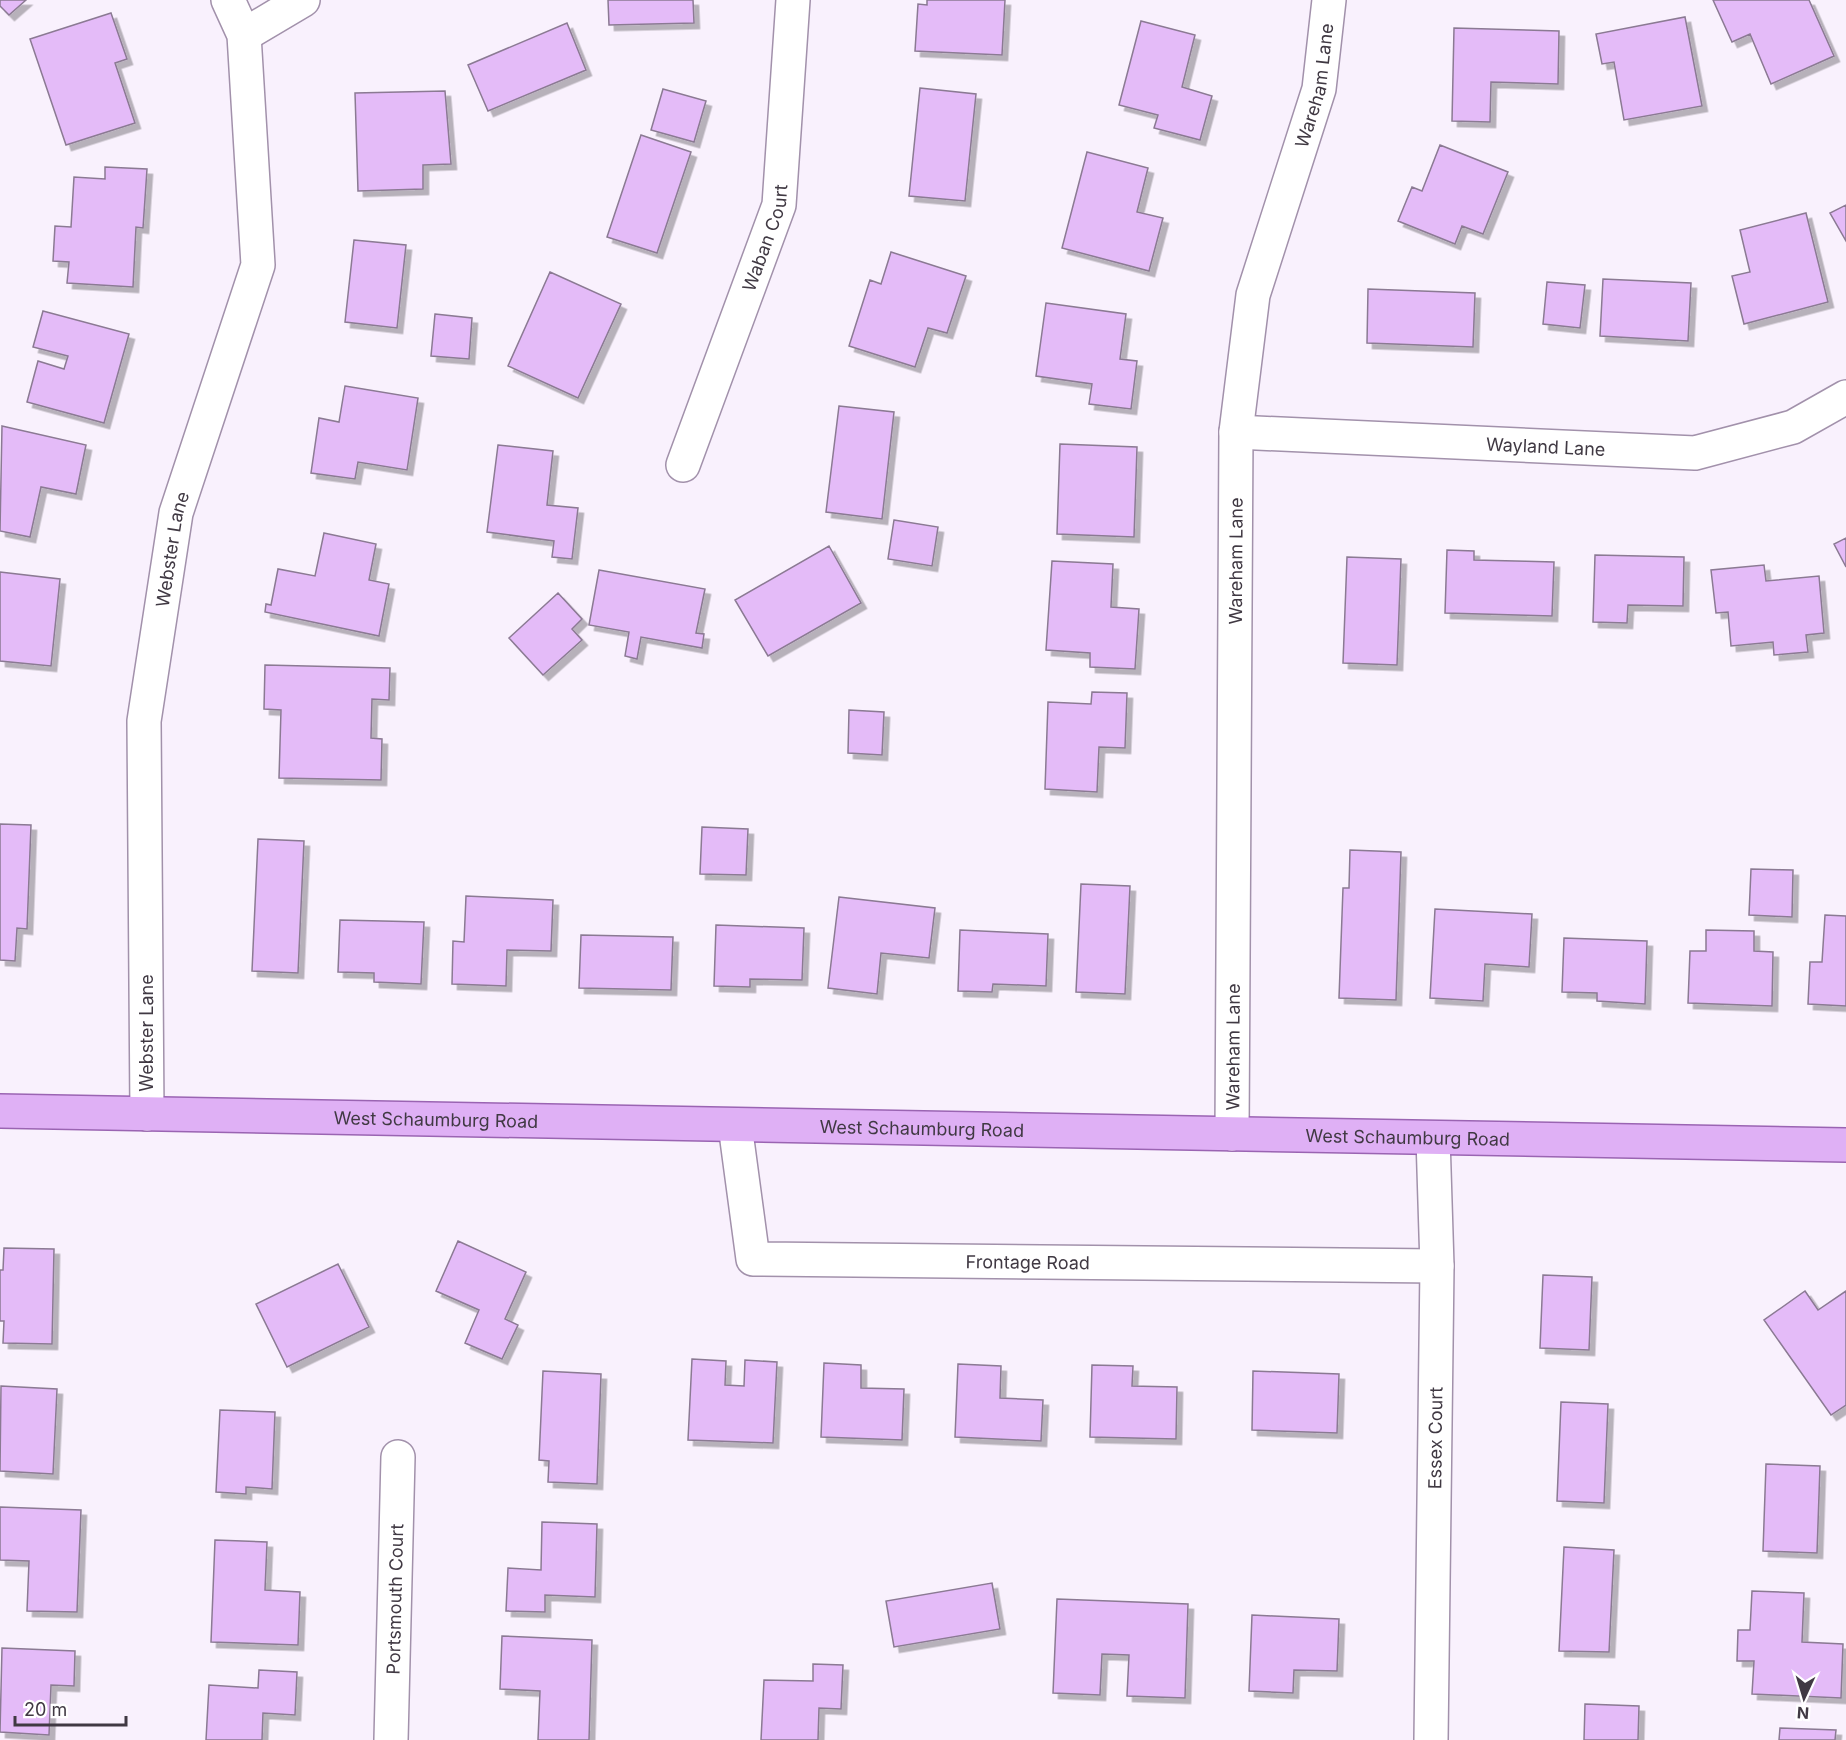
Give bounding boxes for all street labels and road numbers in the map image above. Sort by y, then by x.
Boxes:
street label: Wareham Lane [1290,22,1337,150]
street label: Waban Court [738,184,791,294]
street label: Wayland Lane [1485,433,1606,459]
street label: Webster Lane [151,489,193,609]
street label: Wareham Lane [1224,497,1246,625]
street label: Webster Lane [136,974,157,1092]
street label: Wareham Lane [1222,983,1243,1111]
street label: West Schaumburg Road [333,1107,538,1131]
street label: West Schaumburg Road [819,1116,1024,1140]
street label: West Schaumburg Road [1305,1125,1510,1149]
street label: Frontage Road [966,1251,1090,1273]
street label: Essex Court [1424,1387,1446,1489]
street label: Portsmouth Court [382,1523,407,1675]

